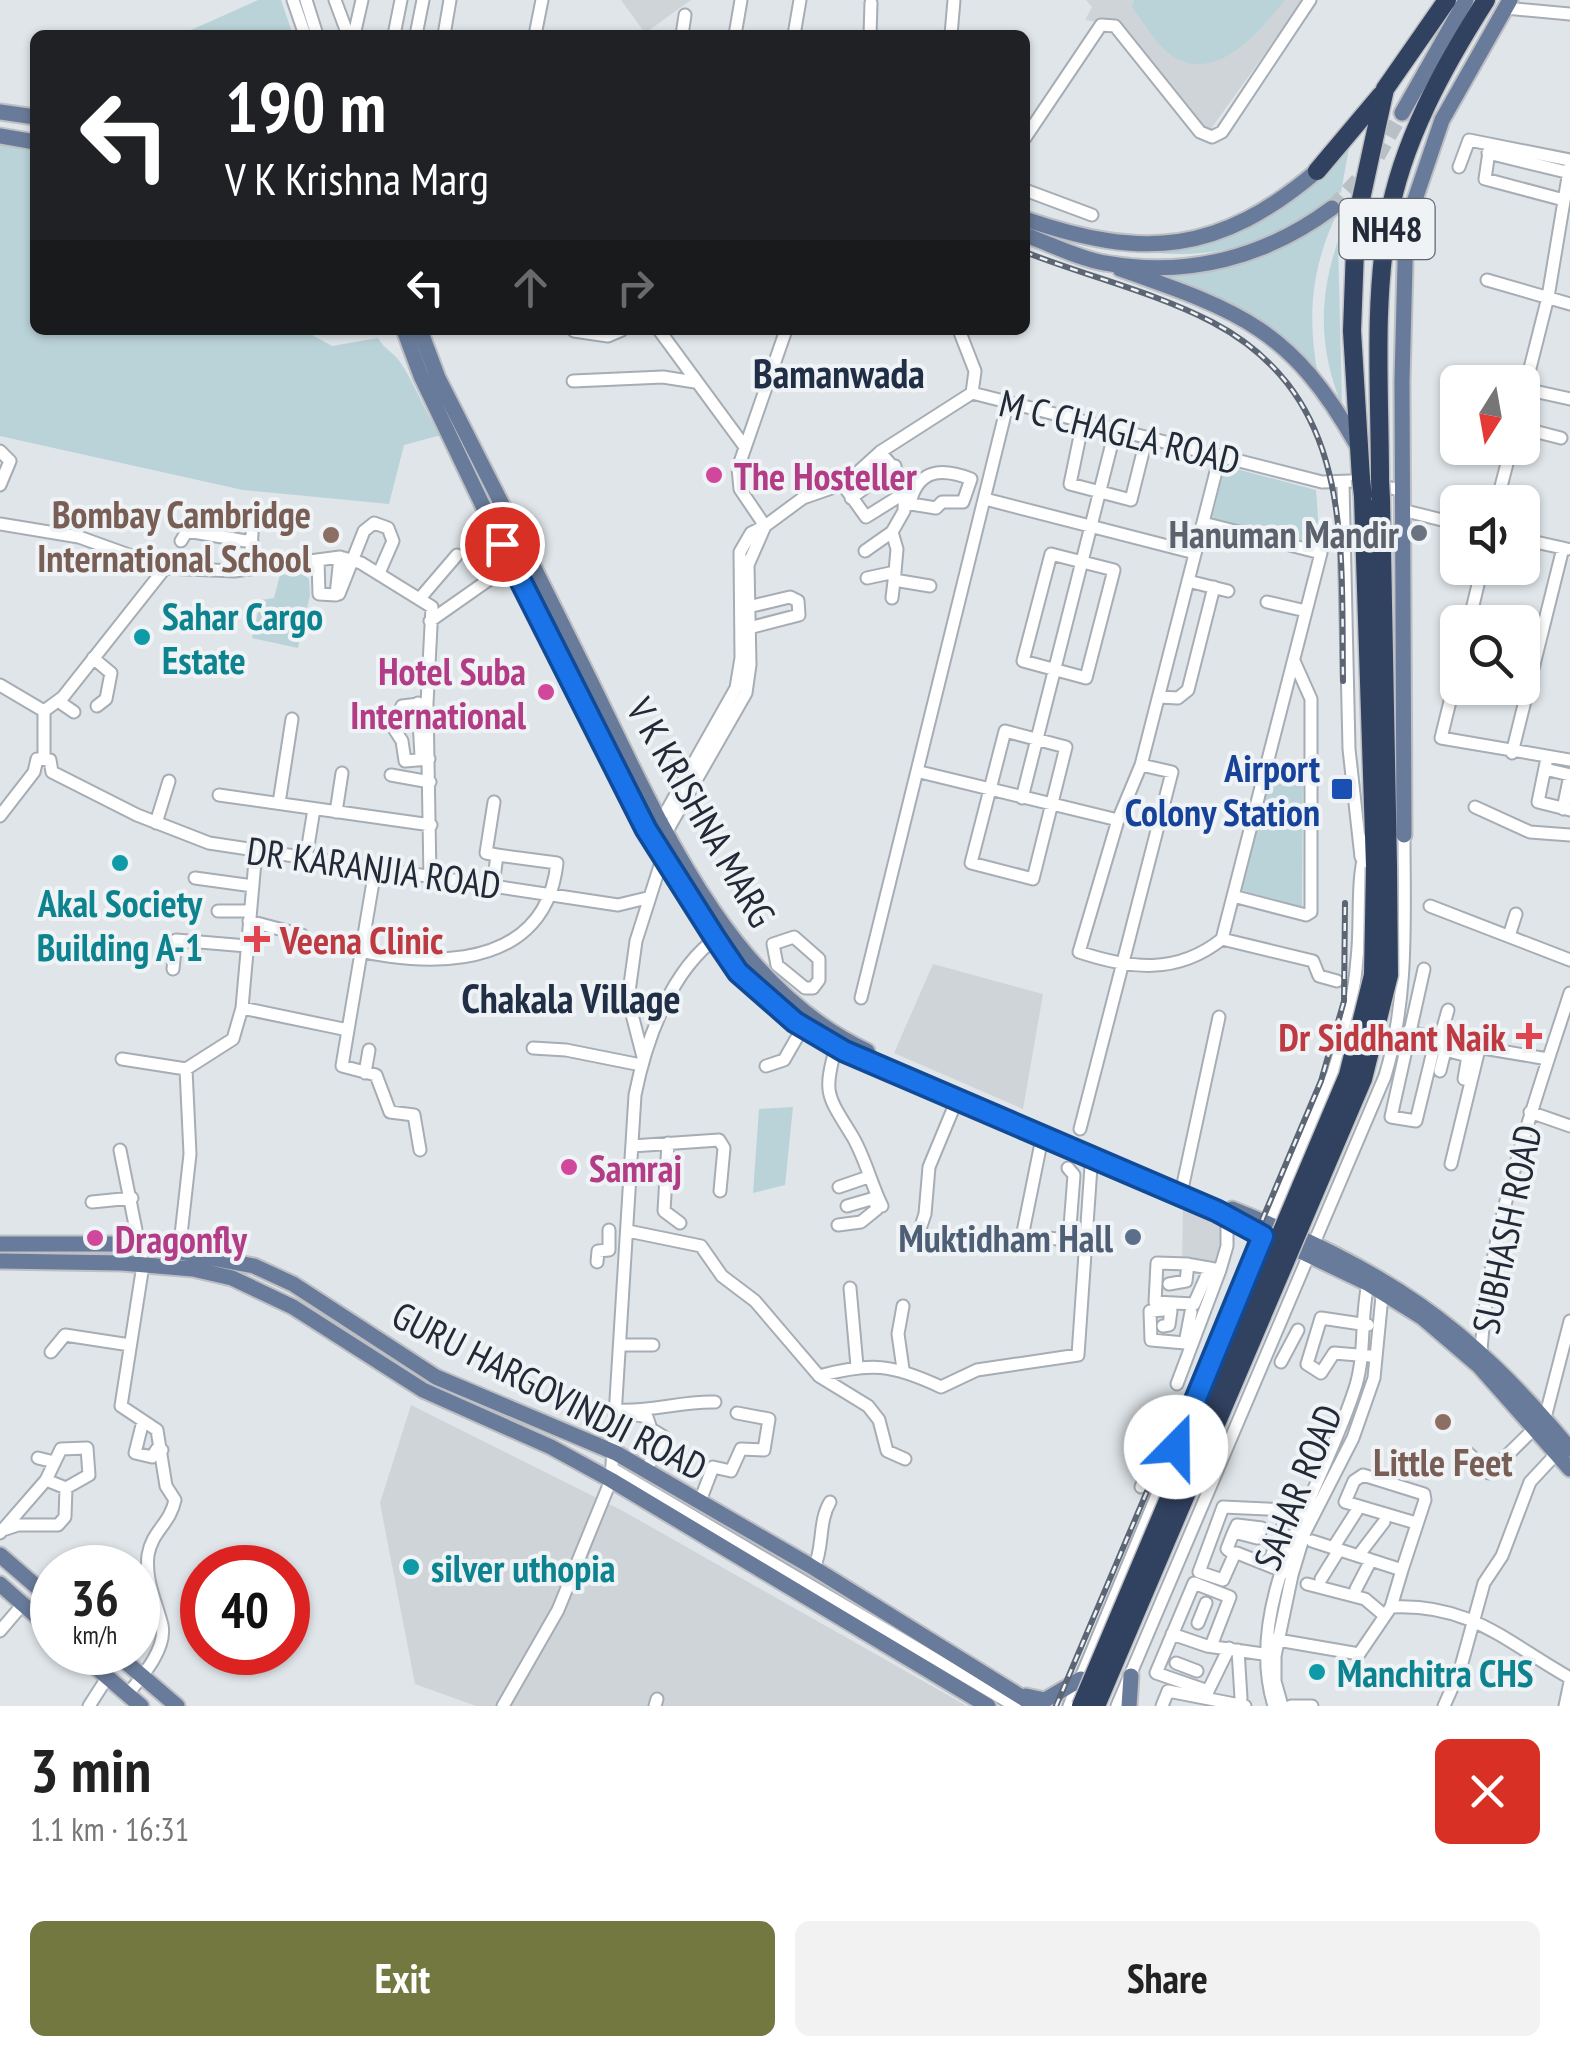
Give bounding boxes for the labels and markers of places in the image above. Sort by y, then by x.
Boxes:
place label: The Hosteller [734,451,918,500]
marker: The Hosteller [703,464,725,486]
place label: Bombay Cambridge International School [37,489,312,582]
pin [460,502,545,587]
place label: Hanuman Mandir [1169,509,1400,558]
marker: Hanuman Mandir [1408,522,1430,544]
marker: Bombay Cambridge International School [320,524,342,546]
place label: Sahar Cargo Estate [162,591,323,684]
marker: Sahar Cargo Estate [131,626,153,648]
place label: Hotel Suba International [350,646,527,739]
marker: Hotel Suba International [535,681,557,703]
place label: Airport Colony Station [1125,743,1320,836]
marker: Airport Colony Station [1329,776,1355,802]
marker: Akal Society Building A-1 [109,852,131,874]
place label: Akal Society Building A-1 [37,878,203,971]
place label: Veena Clinic [279,915,443,964]
marker: Veena Clinic [244,926,270,952]
place label: Dr Siddhant Naik [1279,1012,1506,1061]
marker: Dr Siddhant Naik [1516,1023,1542,1049]
place label: Samraj [589,1143,682,1192]
marker: Samraj [558,1156,580,1178]
place label: Muktidham Hall [898,1213,1114,1262]
place label: Dragonfly [115,1214,248,1263]
marker: Muktidham Hall [1122,1226,1144,1248]
marker: Dragonfly [84,1227,106,1249]
marker: Little Feet [1432,1411,1454,1433]
place label: Little Feet [1373,1437,1513,1486]
place label: silver uthopia [431,1543,615,1592]
marker: silver uthopia [400,1556,422,1578]
place label: Manchitra CHS [1337,1648,1533,1697]
marker: Manchitra CHS [1306,1661,1328,1683]

